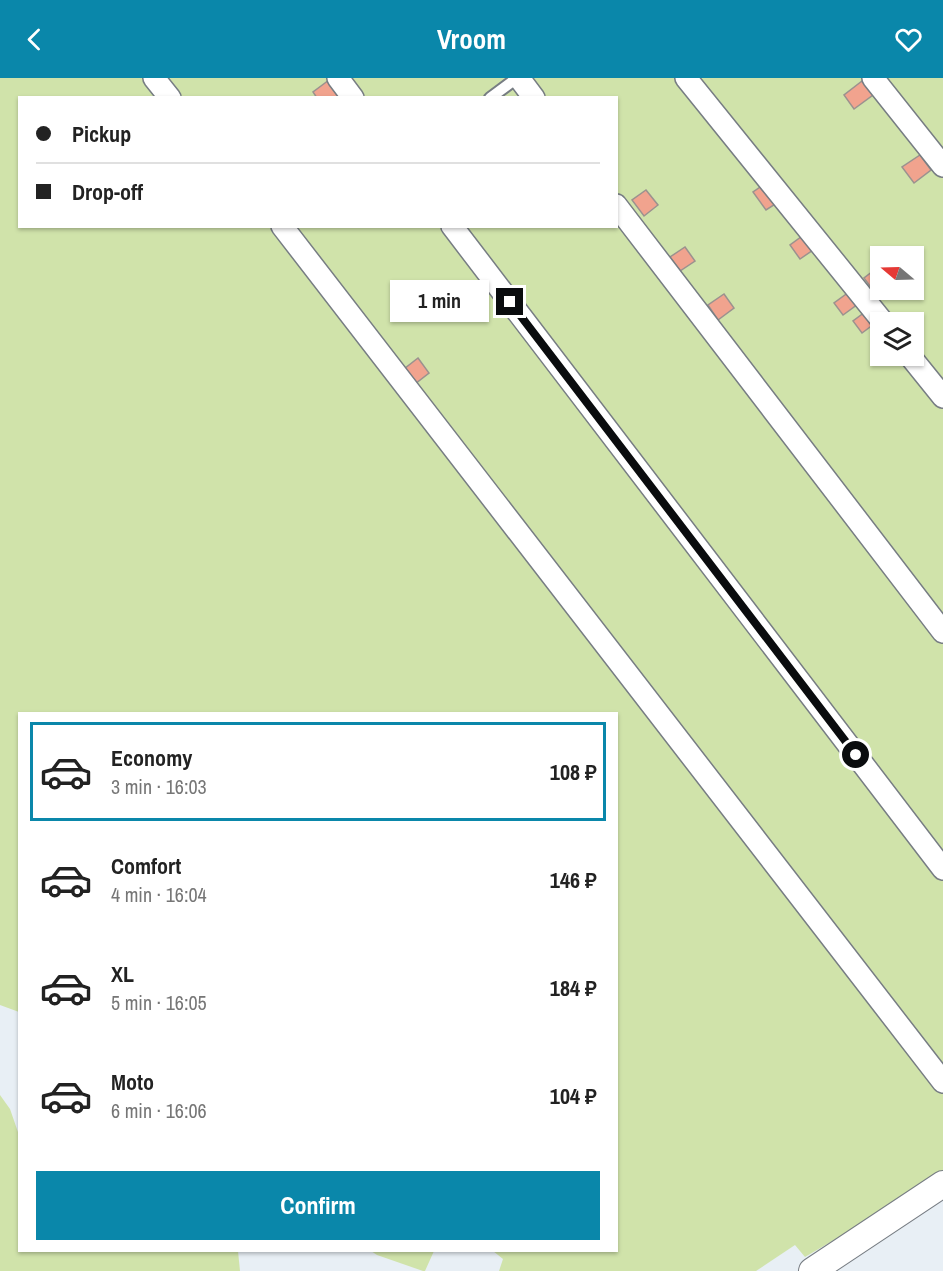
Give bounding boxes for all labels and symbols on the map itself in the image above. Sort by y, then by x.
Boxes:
north arrow [870,246,924,300]
callout: 1 min [390,281,489,323]
route end [496,288,523,315]
route start [842,741,869,768]

